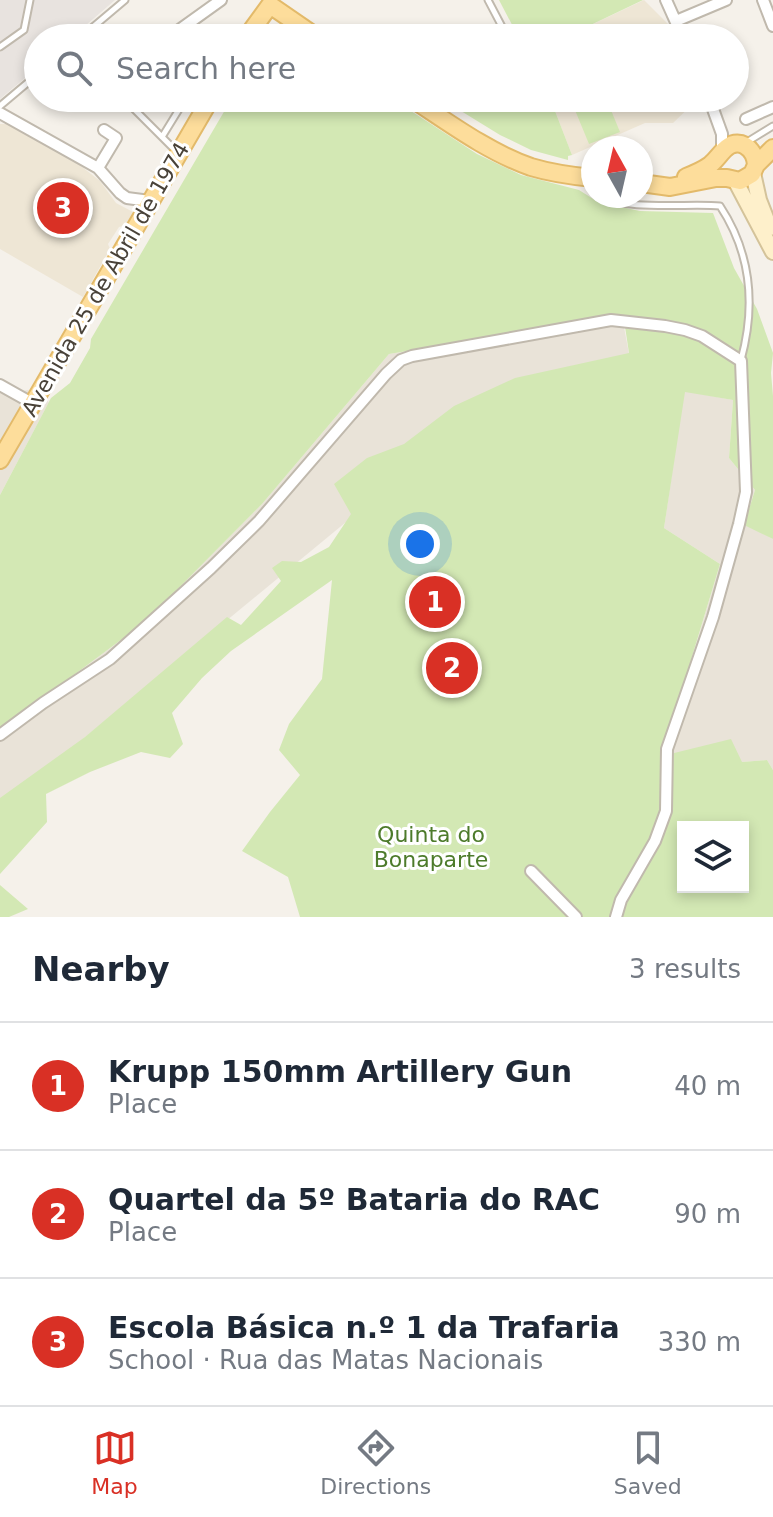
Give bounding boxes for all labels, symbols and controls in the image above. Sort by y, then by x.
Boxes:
search box [24,24,749,112]
icon: search [52,46,96,90]
text: Search here [116,51,296,86]
north arrow [581,136,653,208]
street label: Avenida 25 de Abril de 1974 [17,138,194,421]
pin: 3 [37,178,89,238]
your location [400,524,440,564]
pin: 1 [409,572,461,632]
pin: 2 [426,638,478,698]
map controls [677,821,749,893]
button: layers [677,821,749,893]
park label: Quinta do Bonaparte [374,822,488,872]
text: Nearby [32,949,170,989]
text: 3 results [629,954,741,984]
text: Krupp 150mm Artillery Gun [108,1054,572,1089]
text: 1 [49,1071,67,1101]
text: 40 m [674,1071,741,1101]
text: Place [108,1089,177,1119]
text: Quartel da 5º Bataria do RAC [108,1182,600,1217]
text: 2 [49,1199,67,1229]
text: 90 m [674,1199,741,1229]
text: Place [108,1217,177,1247]
text: Escola Básica n.º 1 da Trafaria [108,1310,620,1345]
text: 3 [49,1327,67,1357]
text: 330 m [658,1327,741,1357]
text: School · Rua das Matas Nacionais [108,1345,543,1375]
tab: Map [91,1426,138,1499]
tab: Directions [320,1426,431,1499]
tab: Saved [614,1426,682,1499]

